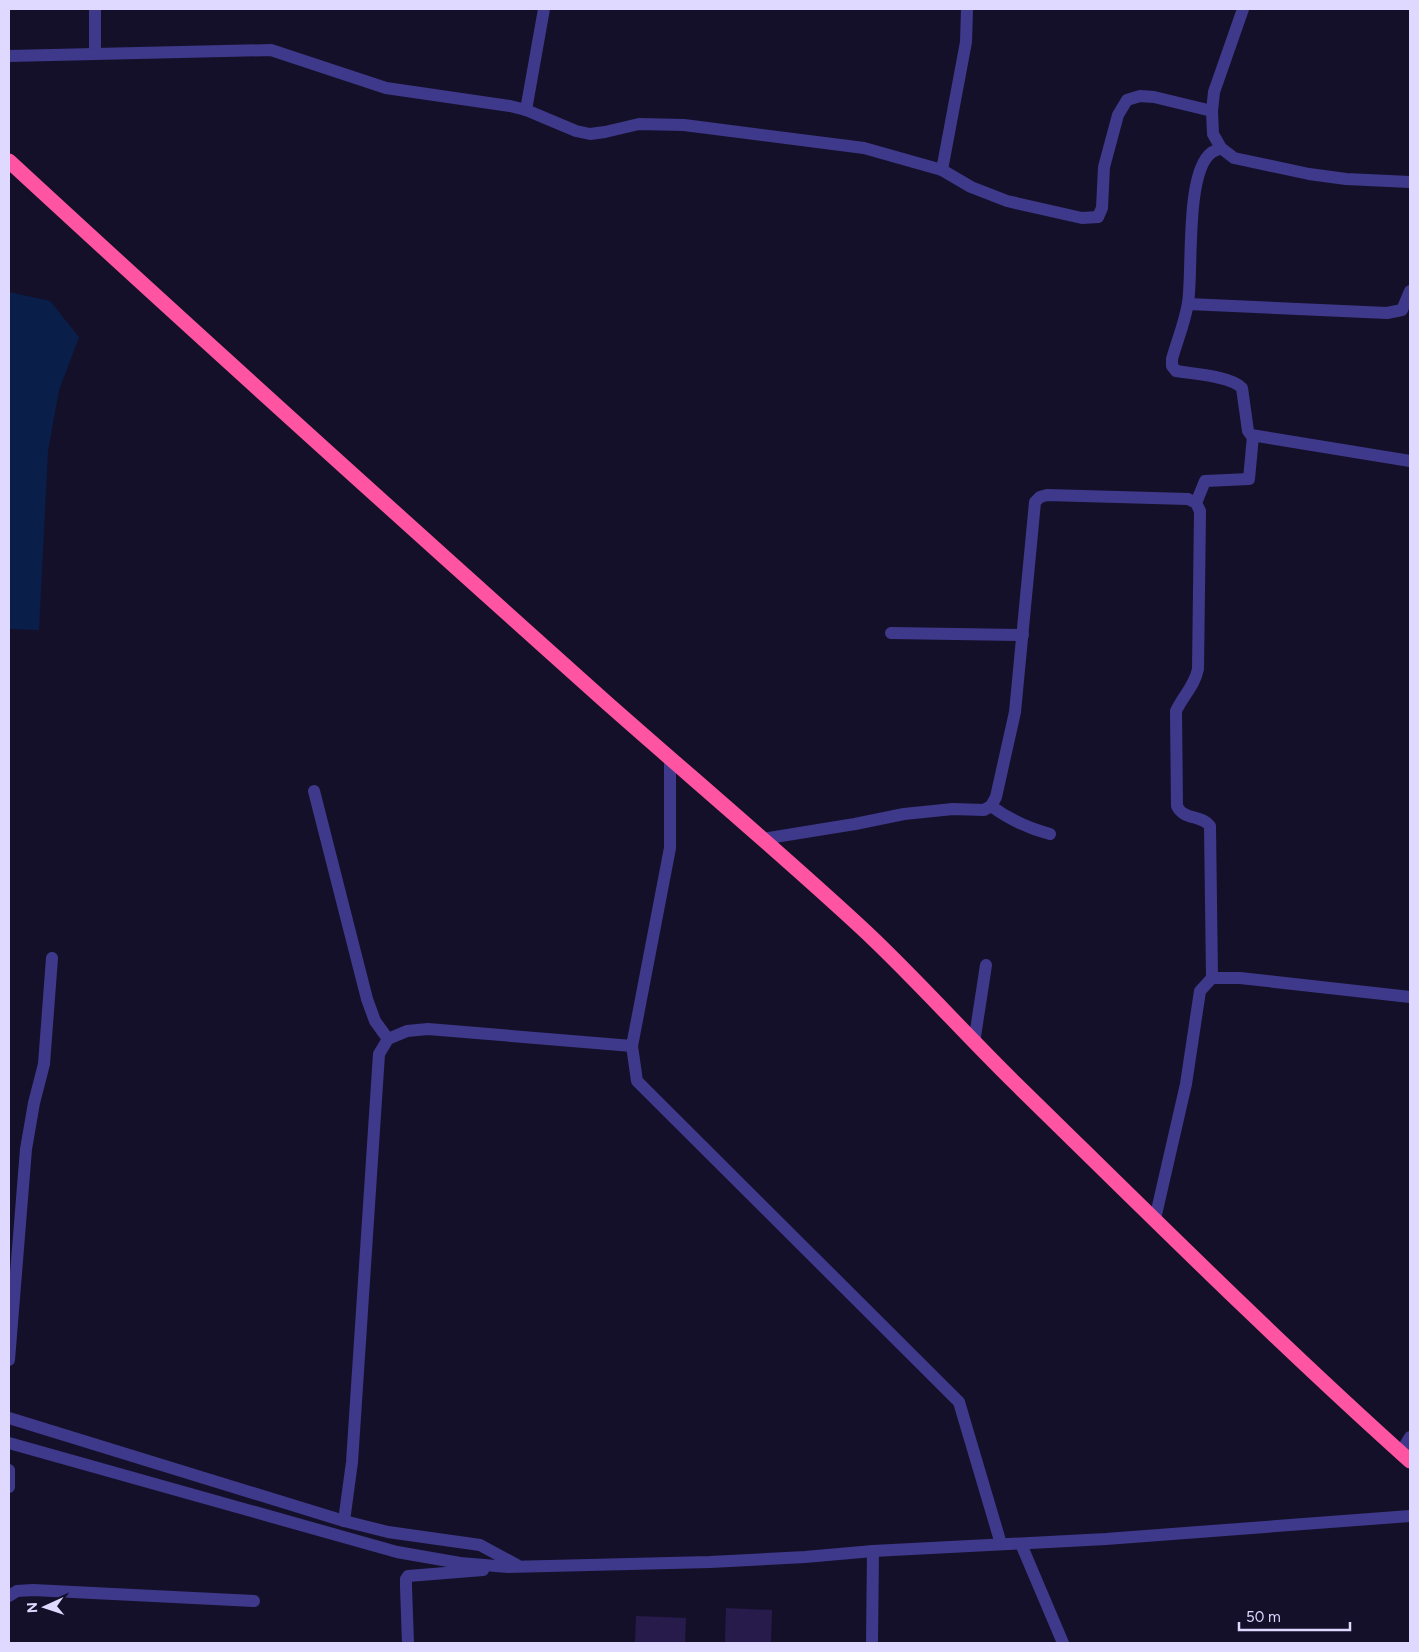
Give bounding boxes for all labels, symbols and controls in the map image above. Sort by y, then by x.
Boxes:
north arrow [20,1582,70,1632]
scale bar [1239,1600,1350,1632]
text: N [24,1602,41,1614]
text: 50 m [1246,1608,1281,1626]

